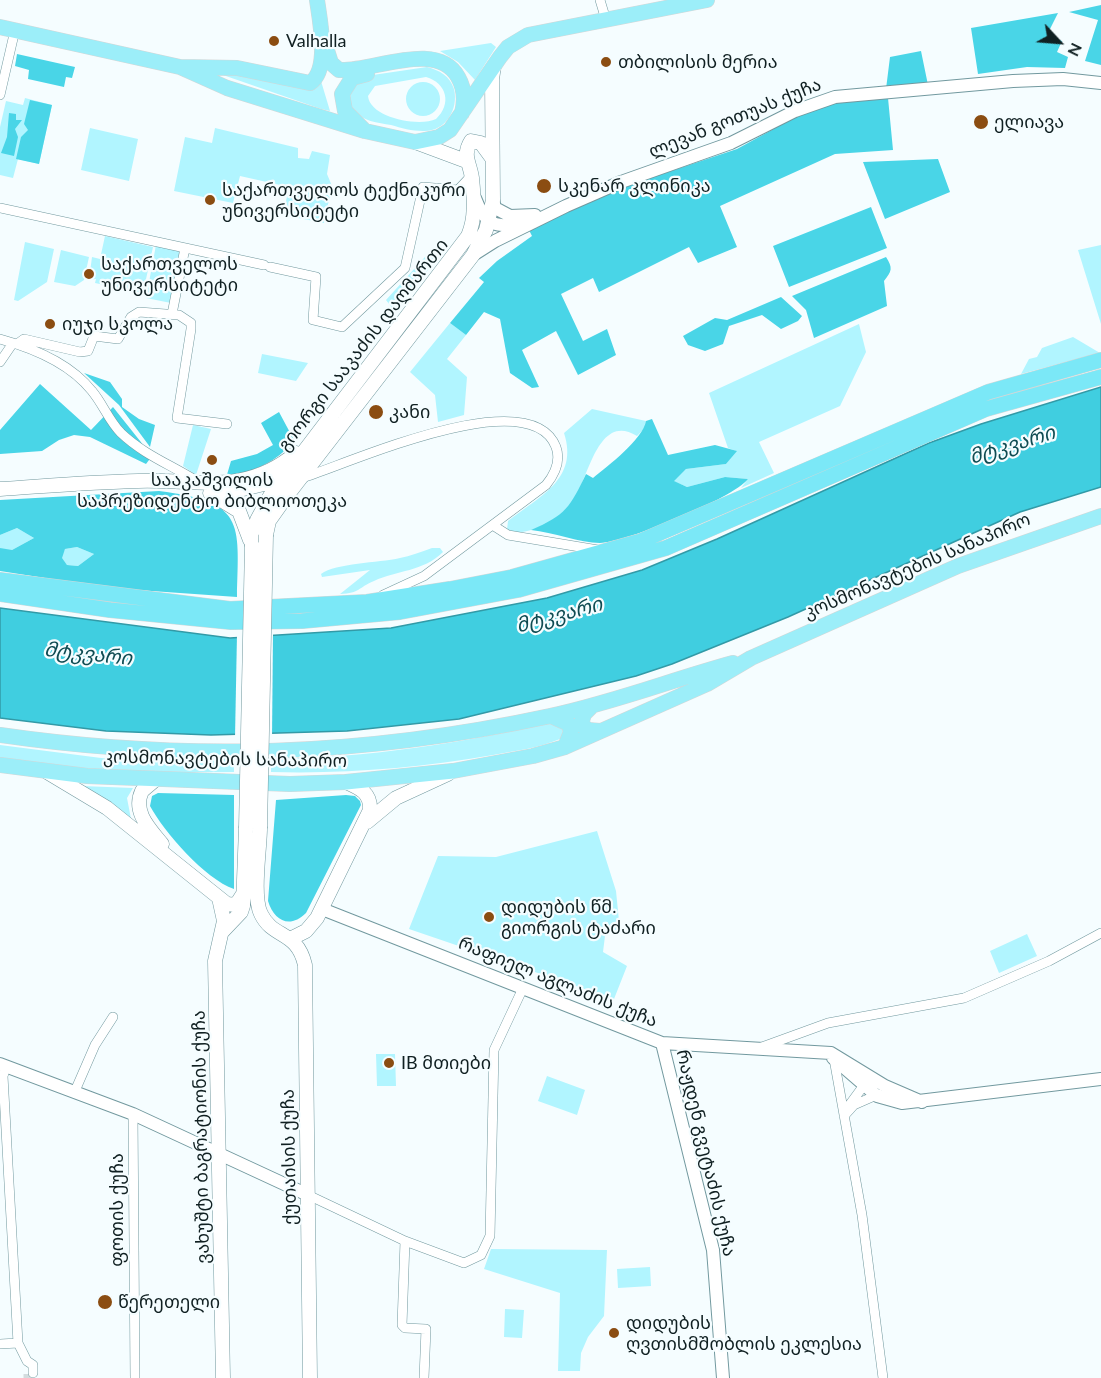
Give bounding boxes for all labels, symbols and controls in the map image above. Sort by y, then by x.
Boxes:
north arrow [1029,12,1089,72]
place label: Valhalla [286,30,346,52]
marker: Valhalla [267,34,281,48]
text: N [1064,40,1087,60]
place label: თბილისის მერია [618,51,778,73]
marker: თბილისის მერია [599,55,613,69]
street label: ლევან გოთუას ქუჩა [646,73,824,163]
place label: ელიავა [994,111,1064,133]
marker: ელიავა [972,113,990,131]
place label: სკენარ კლინიკა [558,175,711,197]
marker: სკენარ კლინიკა [535,177,553,195]
place label: საქართველოს ტექნიკური უნივერსიტეტი [222,179,466,222]
marker: საქართველოს ტექნიკური უნივერსიტეტი [203,193,217,207]
street label: გიორგი სააკაძის დაღმართი [273,234,453,456]
place label: საქართველოს უნივერსიტეტი [101,253,238,296]
marker: საქართველოს უნივერსიტეტი [82,267,96,281]
place label: იუჯი სკოლა [62,313,173,335]
marker: იუჯი სკოლა [43,317,57,331]
place label: კანი [389,401,430,423]
marker: კანი [367,403,385,421]
water label: მტკვარი [966,421,1058,469]
marker: სააკაშვილის საპრეზიდენტო ბიბლიოთეკა [205,453,219,467]
place label: სააკაშვილის საპრეზიდენტო ბიბლიოთეკა [77,469,347,512]
street label: კოსმონავტების სანაპირო [800,508,1034,624]
water label: მტკვარი [513,592,605,638]
water label: მტკვარი [43,637,133,671]
street label: კოსმონავტების სანაპირო [103,746,347,772]
place label: დიდუბის წმ. გიორგის ტაძარი [501,896,656,938]
marker: დიდუბის წმ. გიორგის ტაძარი [482,910,496,924]
street label: რაფიელ აგლაძის ქუჩა [455,932,661,1032]
street label: ვახუშტი ბაგრატიონის ქუჩა [188,1010,214,1264]
street label: რაჟდენ გვეტაძის ქუჩა [672,1048,740,1258]
place label: IB მთიები [401,1052,491,1074]
marker: IB მთიები [382,1056,396,1070]
street label: ქუთაისის ქუჩა [277,1089,301,1225]
street label: ფოთის ქუჩა [106,1153,128,1267]
place label: წერეთელი [118,1291,220,1313]
marker: წერეთელი [96,1293,114,1311]
place label: დიდუბის ღვთისმშობლის ეკლესია [626,1312,862,1354]
marker: დიდუბის ღვთისმშობლის ეკლესია [607,1326,621,1340]

